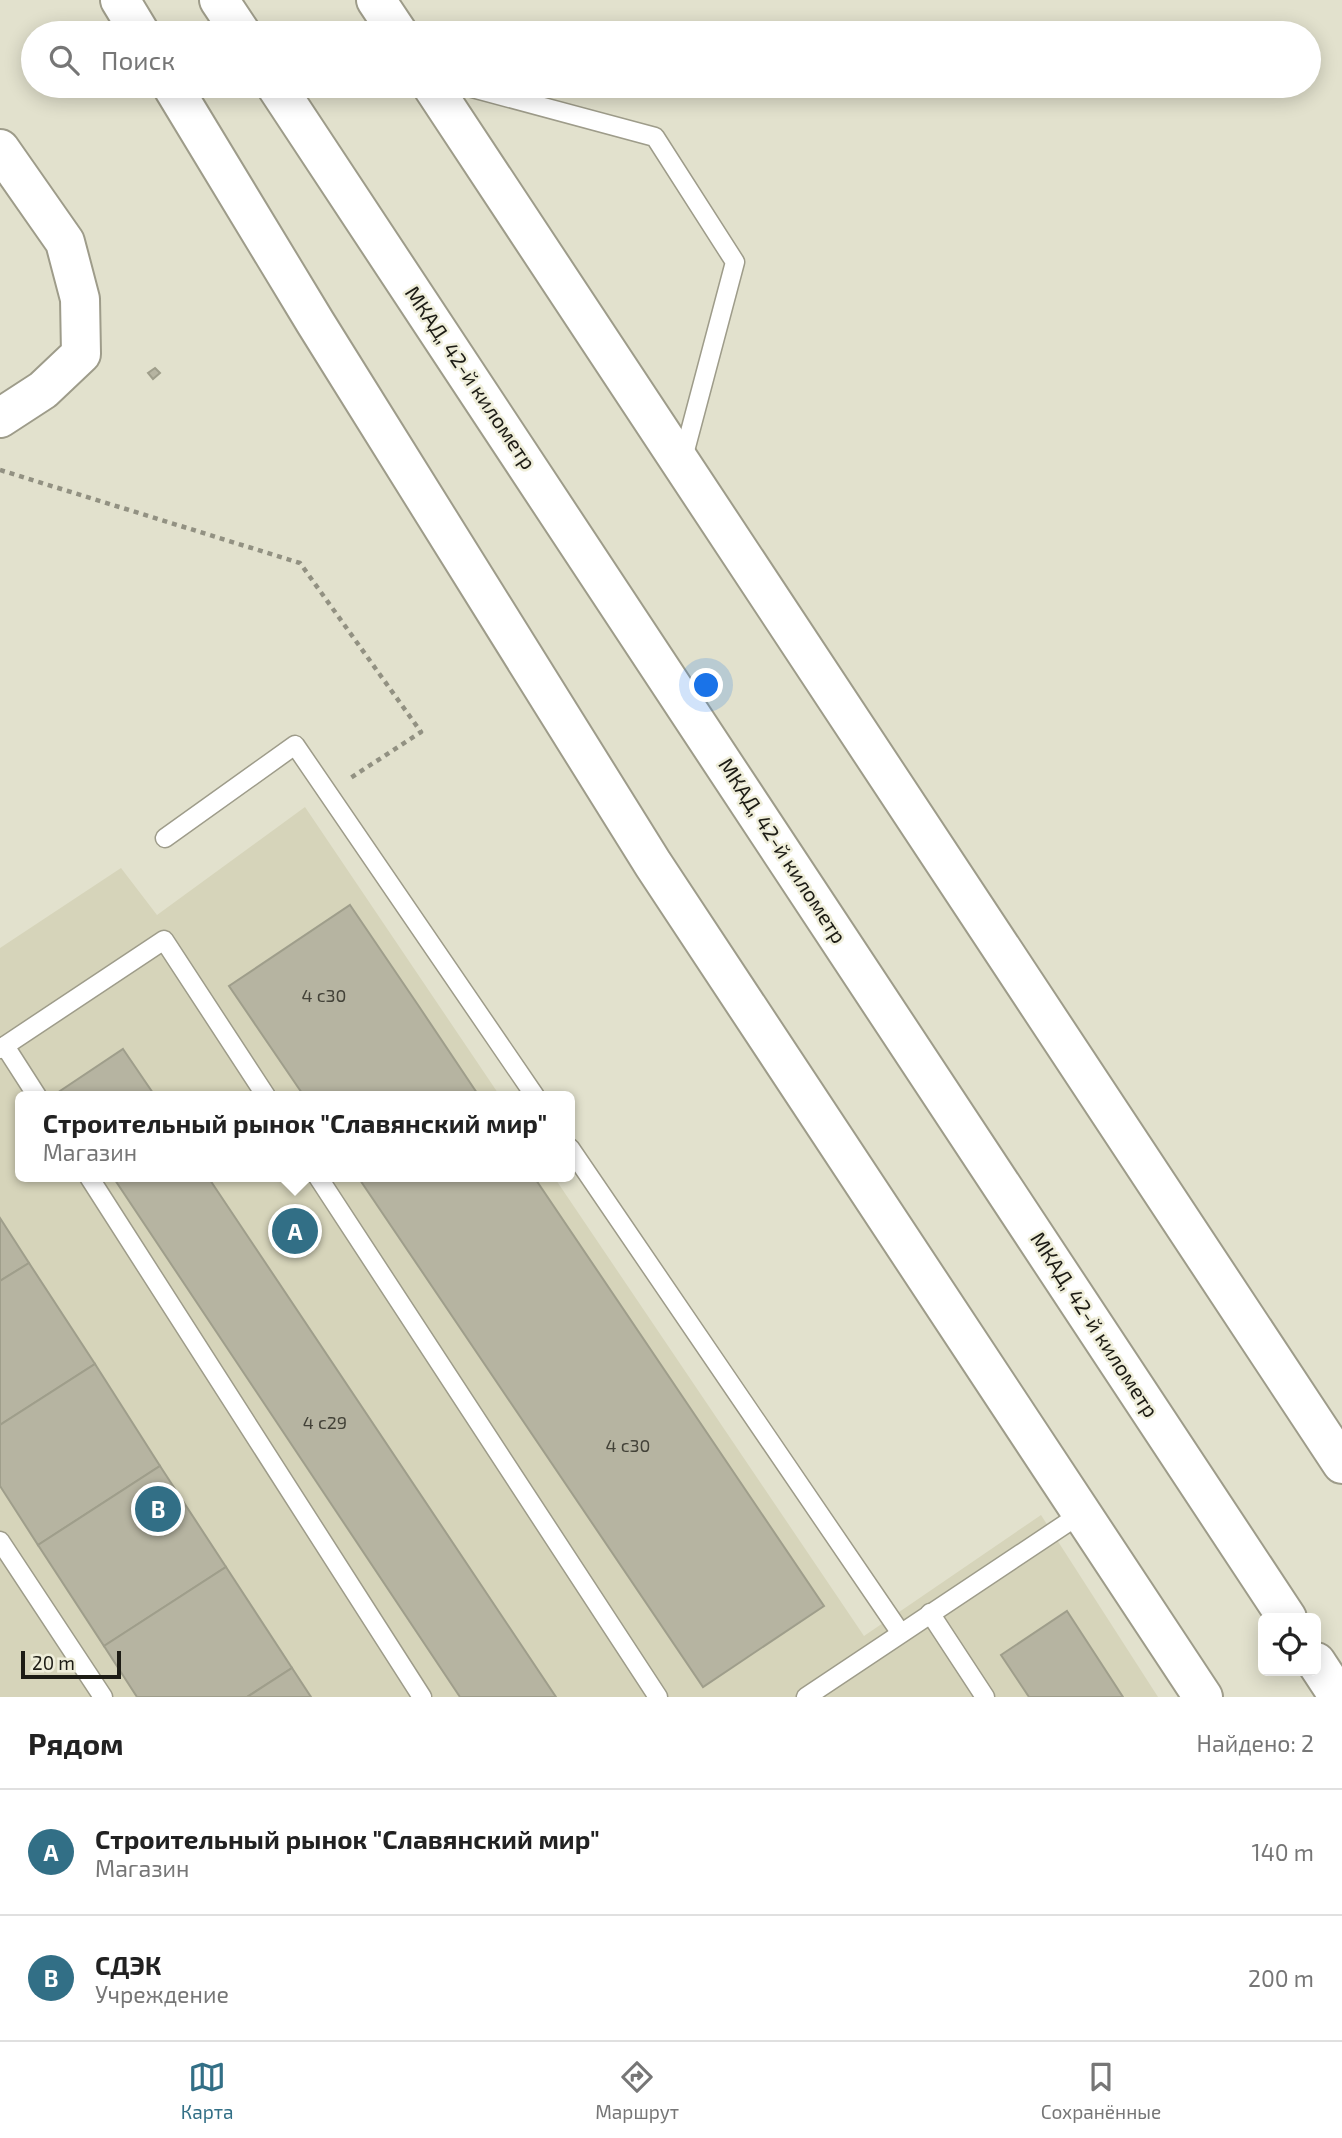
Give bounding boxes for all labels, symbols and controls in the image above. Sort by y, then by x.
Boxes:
search box [21,21,1321,98]
icon: search [45,41,83,79]
text: Поиск [101,44,175,75]
street label: МКАД, 42-й километр [401,281,542,474]
your location [689,668,723,702]
street label: МКАД, 42-й километр [714,753,852,947]
house number: 4 с30 [302,984,346,1006]
popup [15,1091,575,1182]
text: Строительный рынок "Славянский мир" [43,1107,547,1138]
text: Магазин [43,1138,137,1166]
pin: A [272,1205,318,1257]
street label: МКАД, 42-й километр [1026,1227,1164,1421]
house number: 4 с29 [303,1411,347,1433]
house number: 4 с30 [606,1434,650,1456]
pin: B [135,1483,181,1535]
map controls [1258,1613,1321,1676]
button: locate [1258,1613,1321,1676]
scale bar [21,1648,121,1680]
text: 20 m [32,1651,75,1674]
text: Рядом [28,1725,124,1761]
text: Найдено: 2 [1197,1729,1314,1757]
text: Строительный рынок "Славянский мир" [95,1823,600,1854]
text: A [43,1838,59,1866]
text: 140 m [1252,1838,1314,1866]
text: Магазин [95,1854,189,1882]
text: СДЭК [95,1949,162,1980]
text: B [44,1964,58,1992]
text: 200 m [1248,1964,1314,1992]
text: Учреждение [95,1980,229,2008]
tab: Карта [181,2058,234,2123]
tab: Маршрут [595,2058,679,2123]
tab: Сохранённые [1041,2058,1161,2123]

